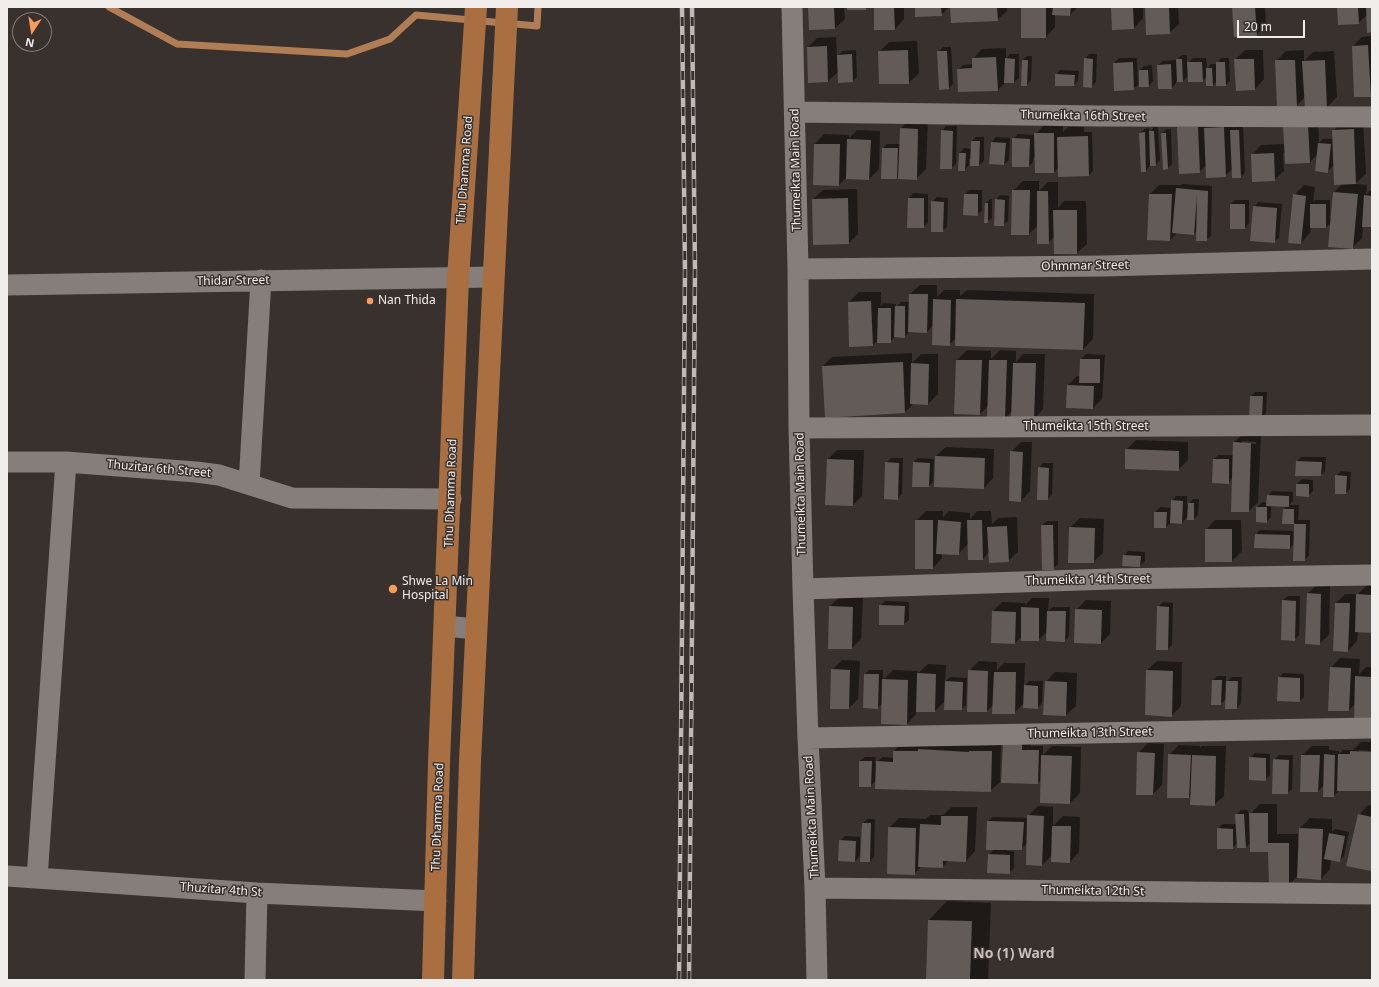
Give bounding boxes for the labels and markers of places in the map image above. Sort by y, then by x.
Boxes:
place label: Nan Thida [378,294,436,308]
marker: Nan Thida [365,296,375,306]
place label: Shwe La Min Hospital [402,575,473,603]
marker: Shwe La Min Hospital [387,583,399,595]

